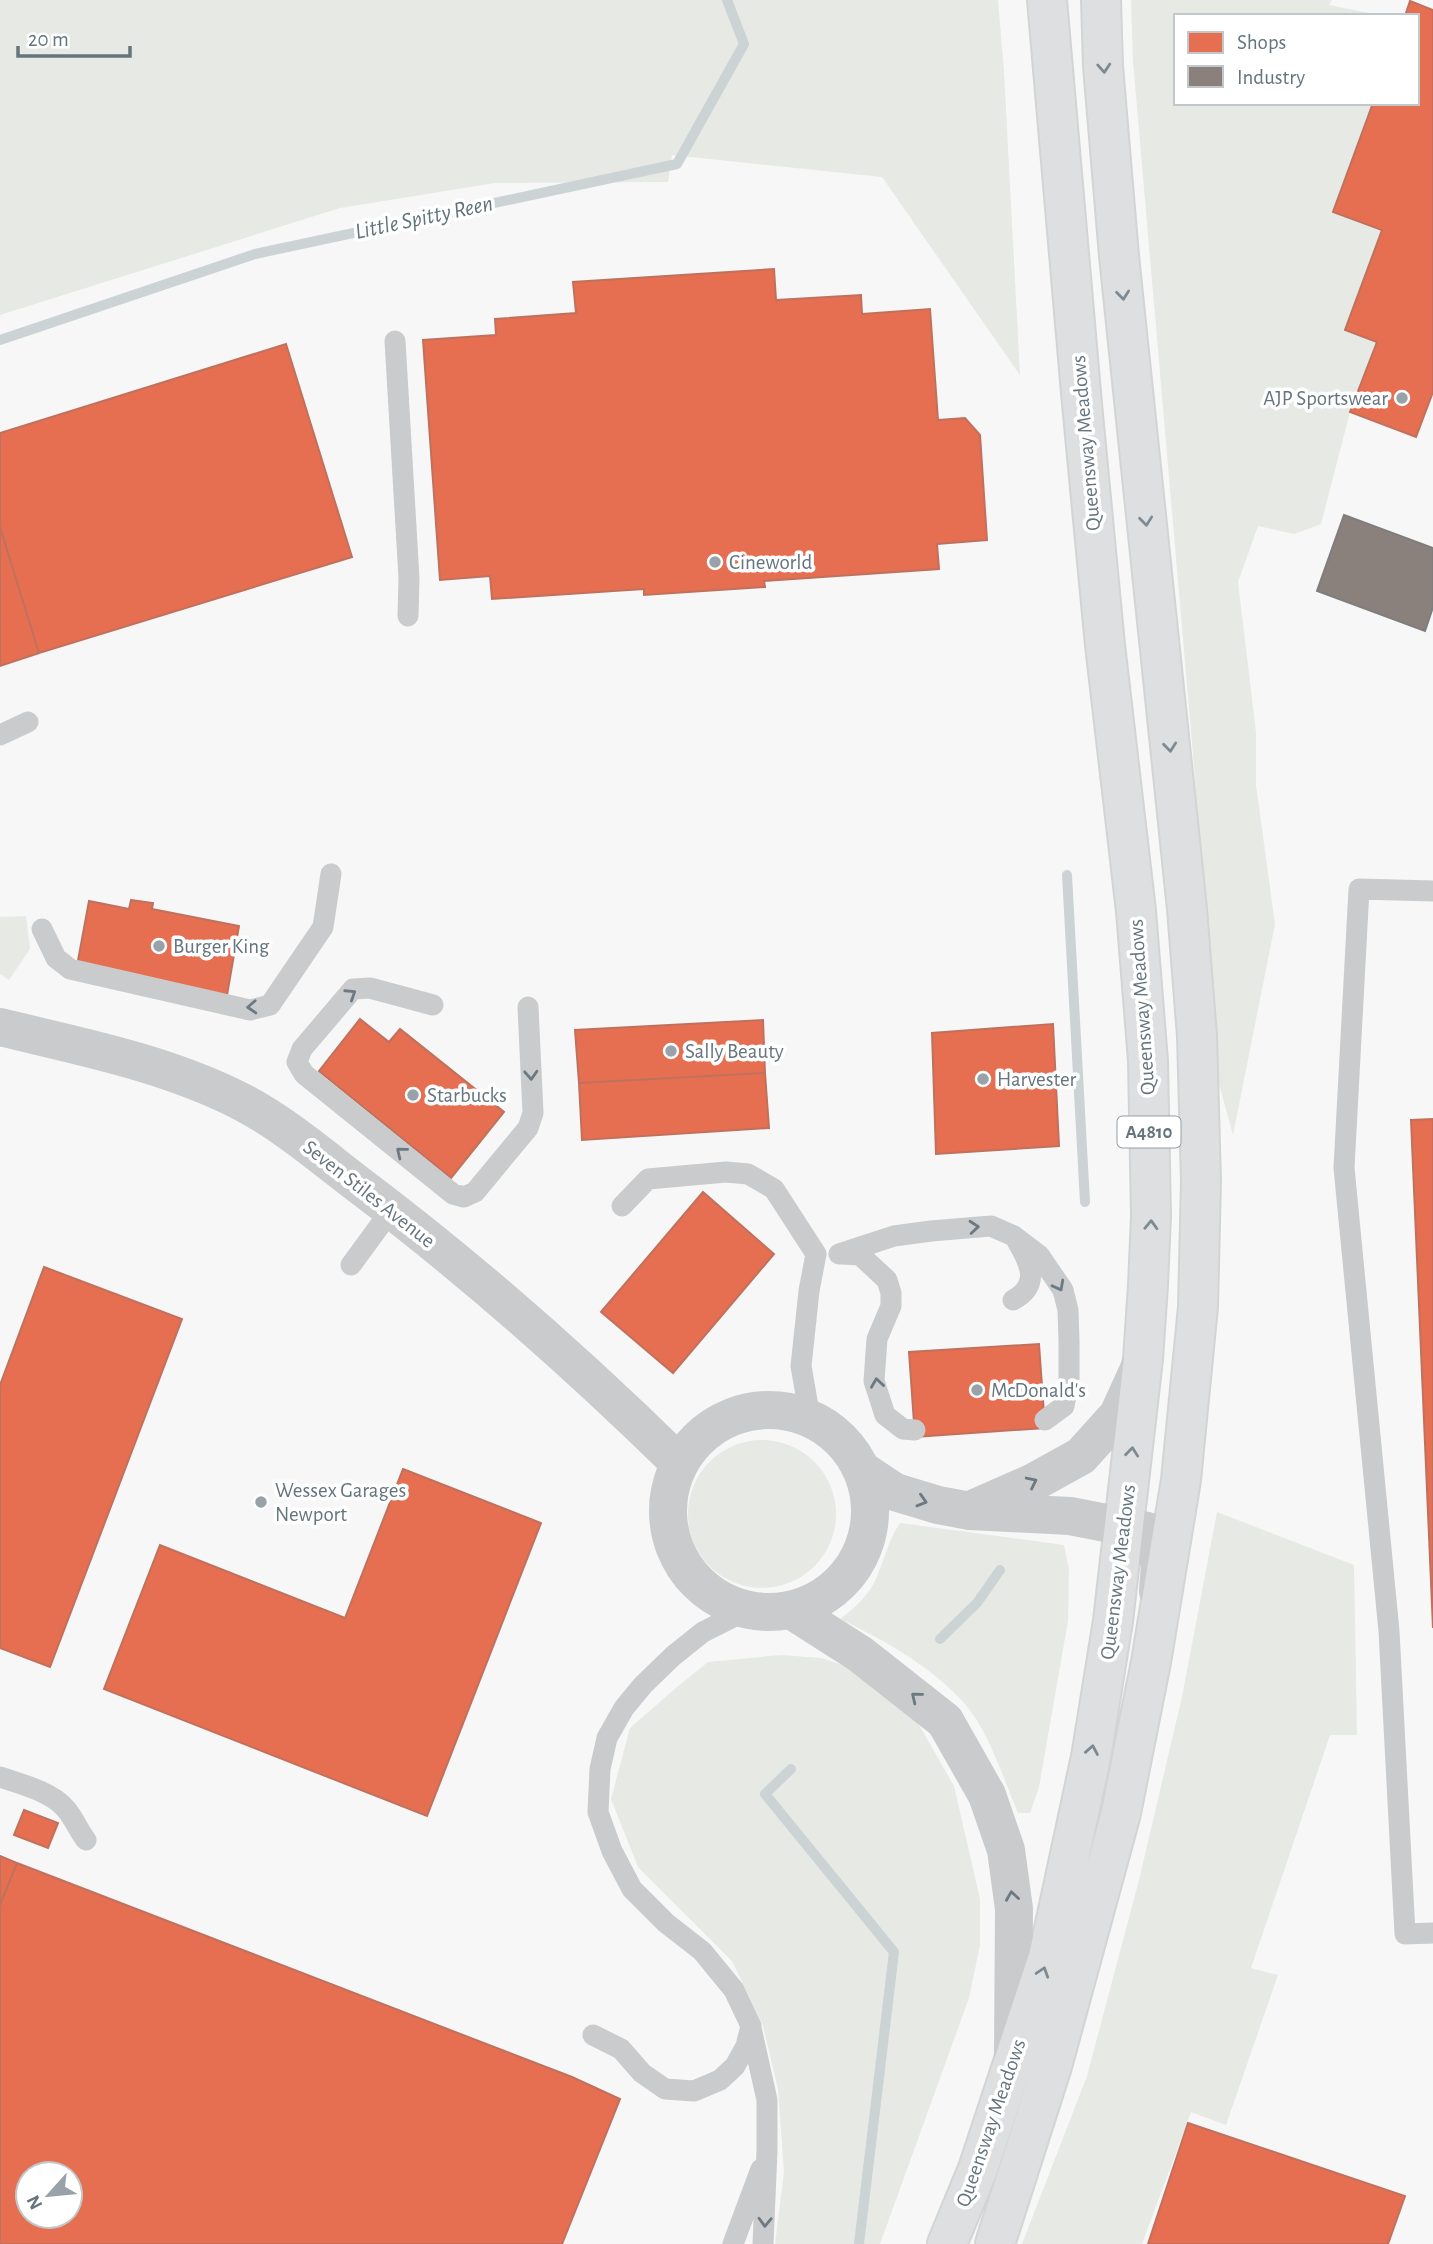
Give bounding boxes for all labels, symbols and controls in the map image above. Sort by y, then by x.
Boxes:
scale bar [18,14,130,58]
legend [1174,14,1419,105]
text: 20 m [28,29,69,50]
text: Shops [1237,32,1286,53]
one-way arrow [1096,63,1111,74]
text: Industry [1237,67,1305,88]
water label: Little Spitty Reen [353,192,495,244]
one-way arrow [1115,289,1130,301]
street label: Queensway Meadows [1068,354,1104,532]
place label: AJP Sportswear [1263,388,1388,409]
marker: AJP Sportswear [1394,390,1410,406]
one-way arrow [1138,516,1153,527]
place label: Cineworld [729,552,812,573]
marker: Cineworld [707,554,723,570]
one-way arrow [1162,742,1177,753]
street label: Queensway Meadows [1125,918,1159,1096]
place label: Burger King [173,936,270,957]
marker: Burger King [151,938,167,954]
one-way arrow [343,989,356,1002]
one-way arrow [246,1000,257,1015]
place label: Sally Beauty [685,1041,784,1062]
marker: Sally Beauty [663,1043,679,1059]
place label: Harvester [997,1069,1077,1090]
one-way arrow [523,1070,538,1081]
marker: Harvester [975,1071,991,1087]
place label: Starbucks [427,1085,507,1106]
marker: Starbucks [405,1087,421,1103]
road number: A4810 [1118,1116,1180,1148]
street label: Seven Stiles Avenue [299,1136,439,1252]
one-way arrow [396,1147,408,1160]
one-way arrow [1143,1219,1158,1230]
one-way arrow [968,1220,979,1235]
one-way arrow [1051,1278,1064,1291]
one-way arrow [869,1377,884,1389]
place label: McDonald's [991,1380,1086,1401]
marker: McDonald's [969,1382,985,1398]
one-way arrow [1125,1446,1140,1457]
one-way arrow [1025,1476,1037,1490]
place label: Wessex Garages Newport [275,1480,406,1525]
street label: Queensway Meadows [1097,1483,1139,1661]
one-way arrow [916,1492,928,1507]
marker: Wessex Garages Newport [253,1494,269,1510]
one-way arrow [911,1693,924,1705]
one-way arrow [1084,1744,1099,1756]
one-way arrow [1005,1890,1020,1902]
one-way arrow [1035,1966,1049,1978]
street label: Queensway Meadows [952,2036,1030,2210]
north arrow [14,2160,84,2230]
text: N [24,2192,47,2212]
one-way arrow [758,2217,773,2228]

